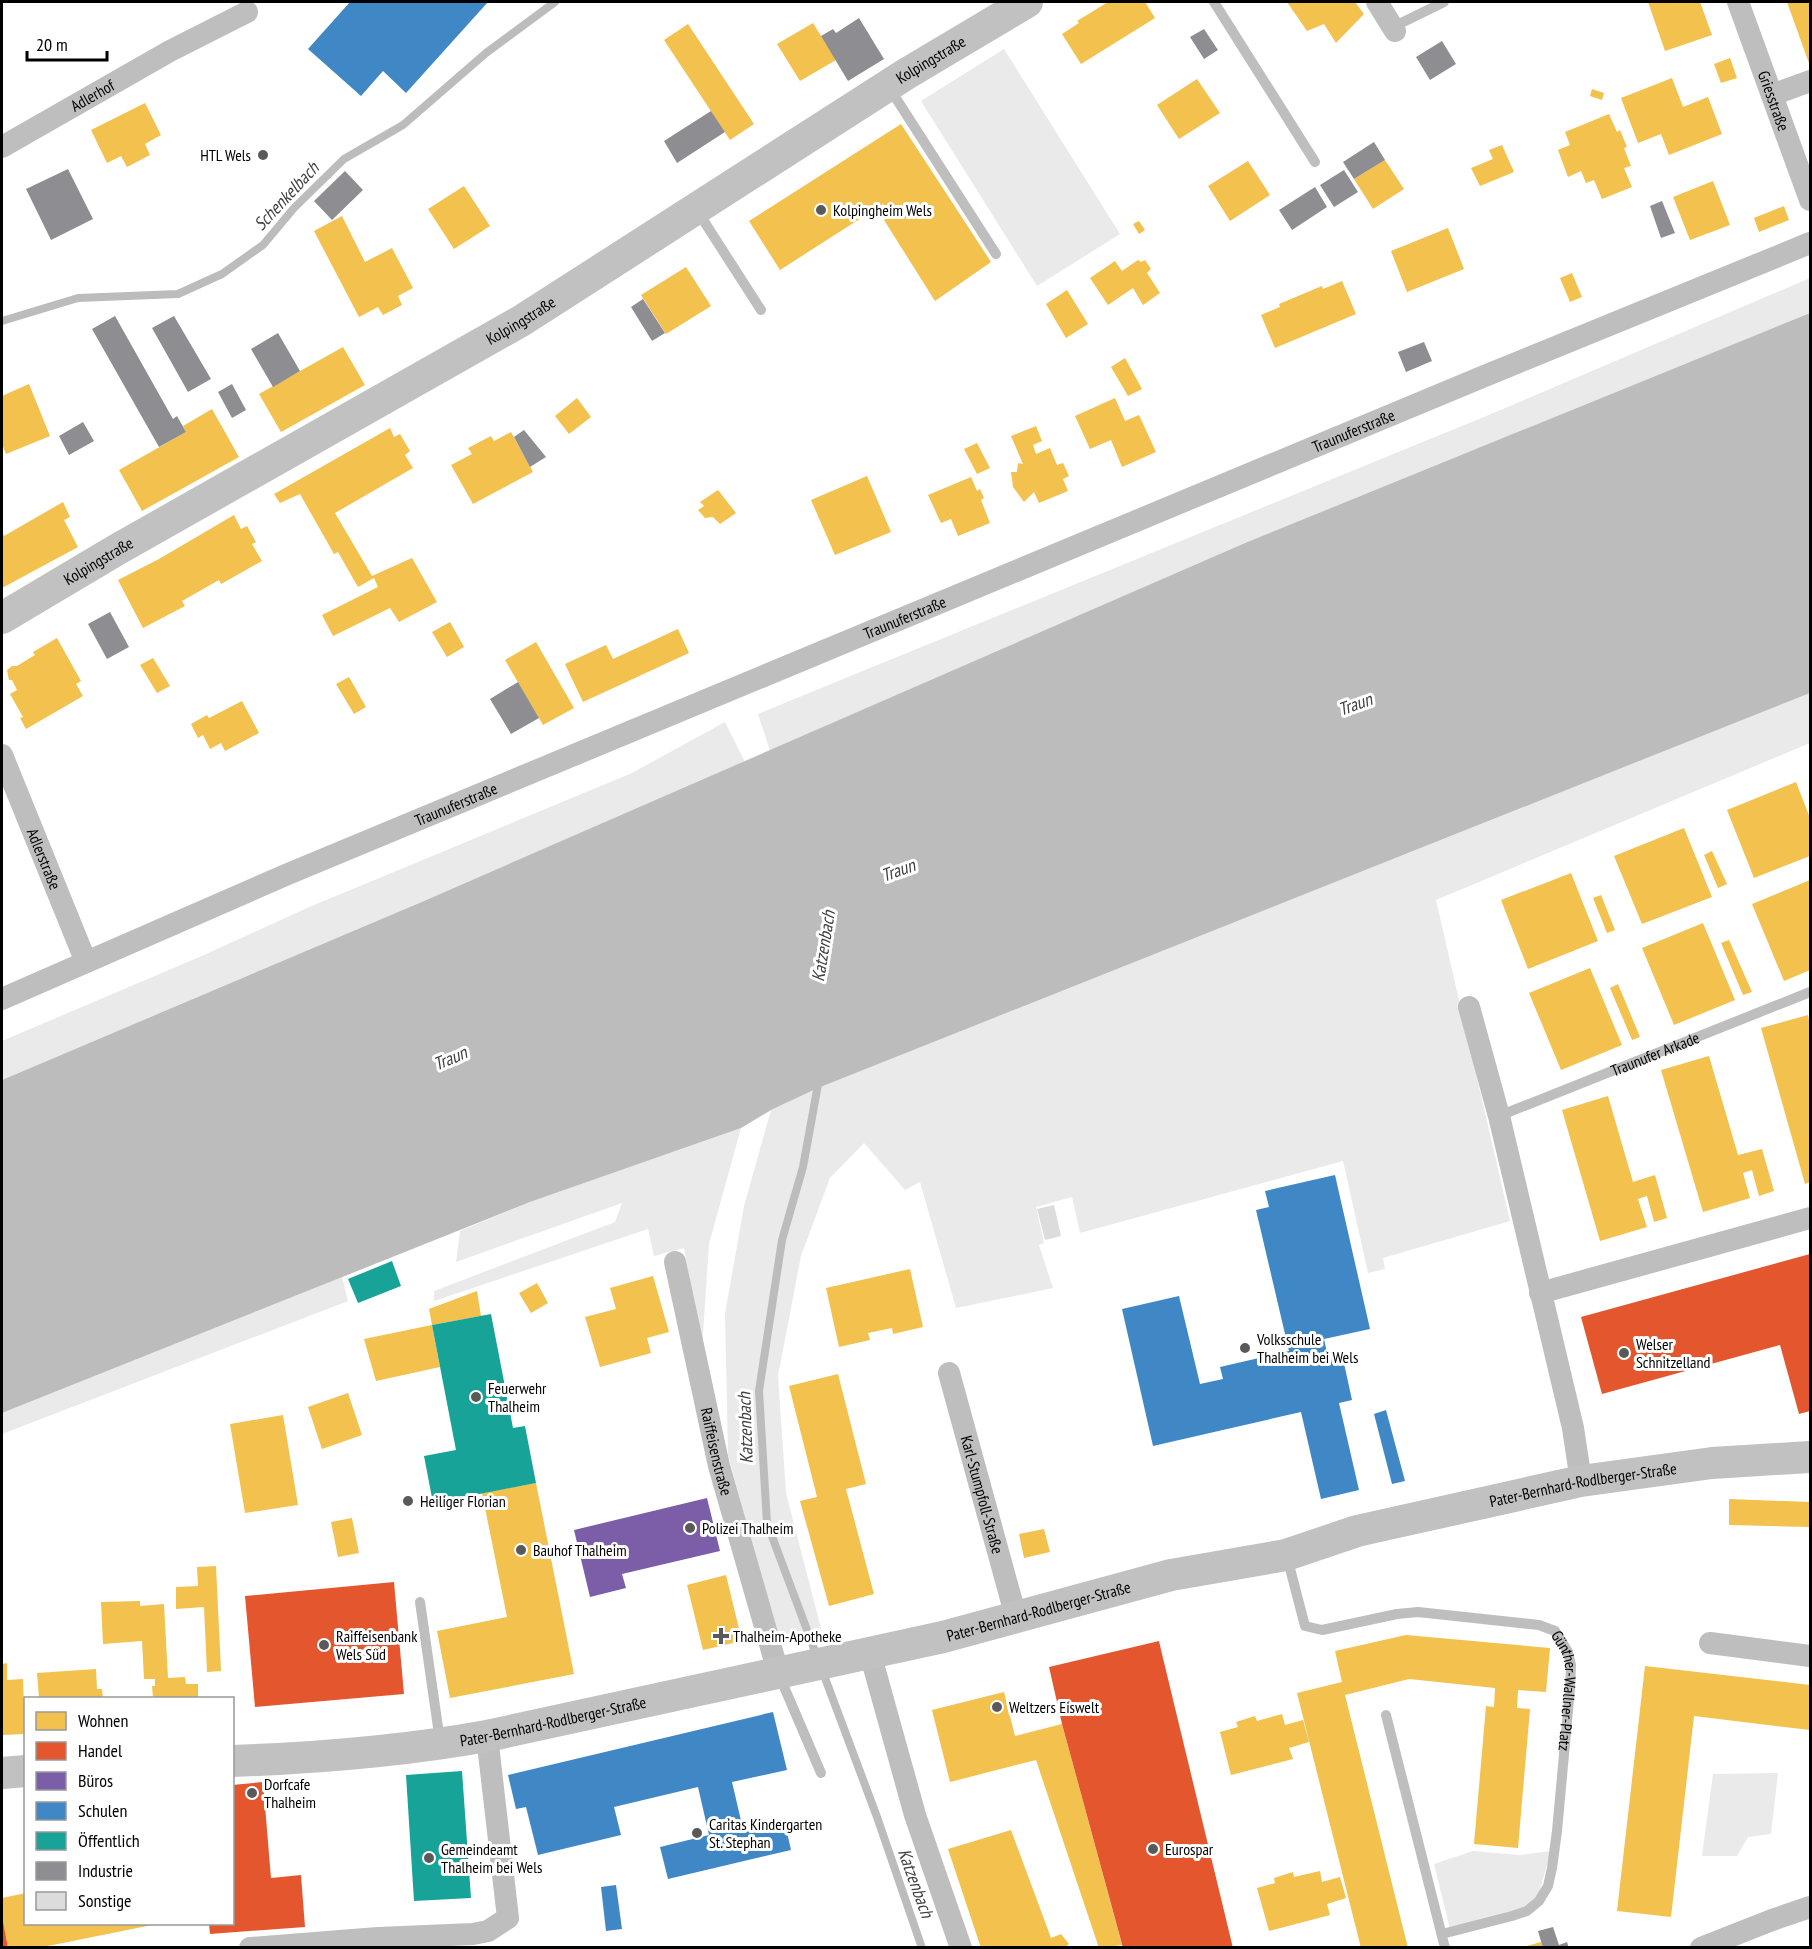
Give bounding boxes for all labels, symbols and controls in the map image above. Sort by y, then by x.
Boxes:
scale bar [27,24,106,62]
street label: Kolpingstraße [892,31,969,88]
text: 20 m [36,33,68,56]
street label: Griesstraße [1754,68,1794,134]
street label: Adlerhof [67,75,119,116]
place label: HTL Wels [200,145,251,165]
marker: HTL Wels [256,148,270,162]
water label: Schenkelbach [249,156,324,235]
place label: Kolpingheim Wels [833,200,932,220]
marker: Kolpingheim Wels [814,203,828,217]
street label: Kolpingstraße [482,292,559,349]
street label: Traunuferstraße [1309,405,1398,457]
street label: Kolpingstraße [60,533,137,589]
street label: Traunuferstraße [860,591,949,643]
water label: Traun [1335,687,1376,721]
street label: Traunuferstraße [412,778,500,830]
street label: Adlerstraße [23,825,65,892]
water label: Traun [878,853,919,887]
water label: Katzenbach [806,908,840,983]
street label: Traunufer Arkade [1608,1027,1702,1080]
water label: Traun [430,1040,471,1075]
place label: Volksschule Thalheim bei Wels [1256,1329,1358,1367]
place label: Welser Schnitzelland [1636,1334,1711,1372]
marker: Volksschule Thalheim bei Wels [1238,1341,1252,1355]
marker: Welser Schnitzelland [1617,1346,1631,1360]
place label: Feuerwehr Thalheim [488,1378,547,1416]
marker: Feuerwehr Thalheim [469,1390,483,1404]
water label: Katzenbach [732,1391,758,1464]
street label: Raiffeisenstraße [697,1406,737,1498]
street label: Karl-Stumpfoll-Straße [957,1433,1008,1556]
street label: Pater-Bernhard-Rodlberger-Straße [1488,1458,1678,1511]
place label: Heiliger Florian [420,1491,506,1511]
marker: Heiliger Florian [401,1494,415,1508]
place label: Polizei Thalheim [702,1518,793,1538]
marker: Polizei Thalheim [683,1521,697,1535]
place label: Bauhof Thalheim [533,1540,627,1560]
marker: Bauhof Thalheim [514,1543,528,1557]
street label: Pater-Bernhard-Rodlberger-Straße [944,1576,1133,1646]
place label: Raiffeisenbank Wels Süd [336,1626,418,1664]
place label: Thalheim-Apotheke [733,1626,842,1646]
street label: Günther-Wallner-Platz [1547,1627,1581,1752]
marker: Thalheim-Apotheke [714,1629,728,1643]
marker: Raiffeisenbank Wels Süd [317,1638,331,1652]
street label: Pater-Bernhard-Rodlberger-Straße [458,1692,648,1750]
legend [24,1697,234,1925]
place label: Weltzers Eiswelt [1009,1697,1100,1717]
marker: Weltzers Eiswelt [990,1700,1004,1714]
text: Wohnen [78,1709,128,1732]
text: Handel [78,1739,123,1762]
text: Büros [78,1769,113,1792]
place label: Dorfcafe Thalheim [264,1774,316,1812]
marker: Dorfcafe Thalheim [245,1786,259,1800]
text: Schulen [78,1799,127,1822]
place label: Caritas Kindergarten St. Stephan [709,1814,822,1852]
marker: Caritas Kindergarten St. Stephan [690,1826,704,1840]
text: Öffentlich [78,1829,140,1852]
place label: Gemeindeamt Thalheim bei Wels [441,1839,542,1877]
place label: Eurospar [1165,1839,1214,1859]
marker: Eurospar [1146,1842,1160,1856]
water label: Katzenbach [893,1845,939,1922]
marker: Gemeindeamt Thalheim bei Wels [422,1851,436,1865]
text: Industrie [78,1859,133,1882]
text: Sonstige [78,1889,132,1912]

